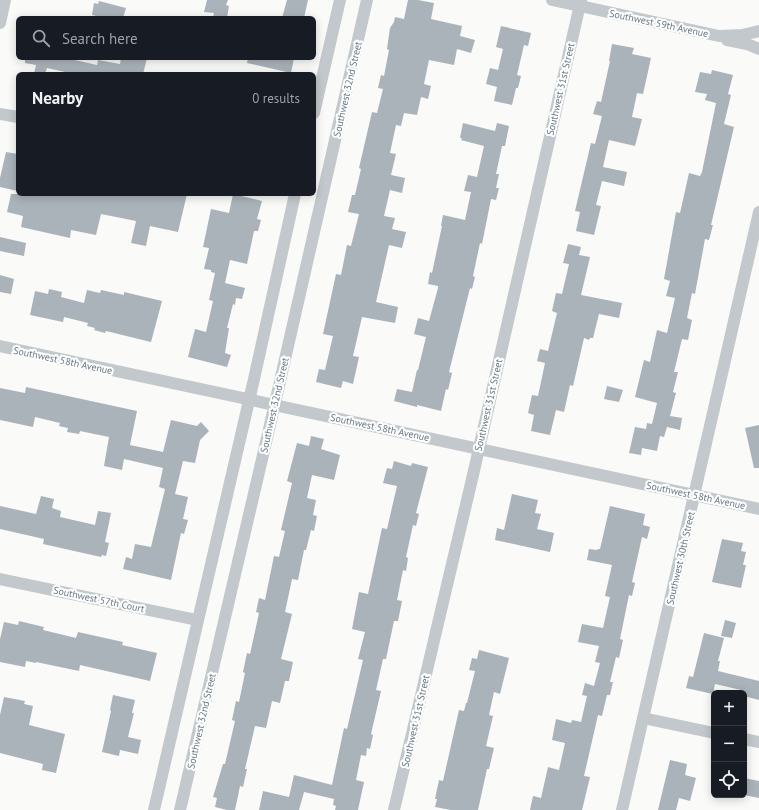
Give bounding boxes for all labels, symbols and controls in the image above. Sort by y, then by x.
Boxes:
street label: Southwest 59th Avenue [608,7,710,40]
search box [16,16,316,60]
icon: search [30,27,52,49]
text: Search here [62,29,138,48]
street label: Southwest 32nd Street [330,40,365,138]
street label: Southwest 31st Street [544,41,578,136]
text: Nearby [32,87,83,109]
text: 0 results [252,90,300,107]
street label: Southwest 58th Avenue [12,344,114,377]
street label: Southwest 32nd Street [257,356,292,454]
street label: Southwest 31st Street [472,357,506,452]
street label: Southwest 58th Avenue [329,411,431,444]
street label: Southwest 58th Avenue [645,479,747,512]
street label: Southwest 30th Street [663,510,698,606]
street label: Southwest 57th Court [52,583,146,616]
street label: Southwest 32nd Street [184,672,219,770]
street label: Southwest 31st Street [399,673,433,768]
map controls [711,690,747,798]
button: + [711,690,747,726]
button: − [711,726,747,762]
button: locate [711,762,747,798]

